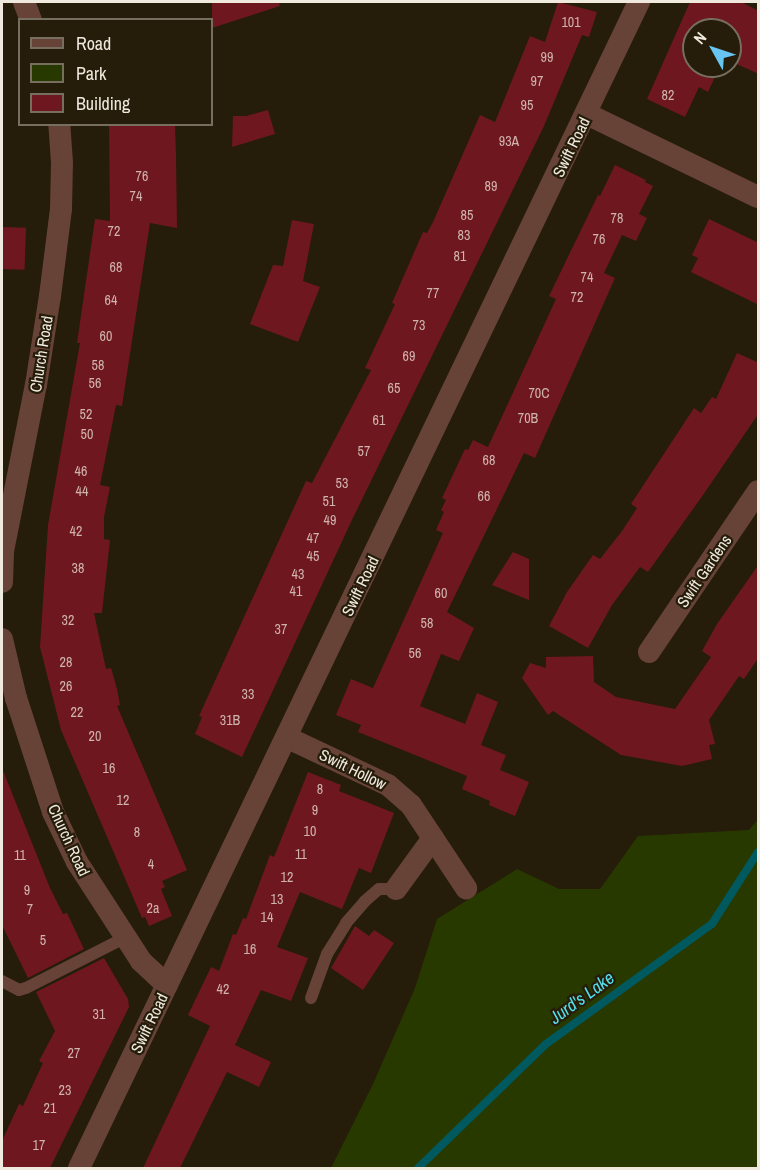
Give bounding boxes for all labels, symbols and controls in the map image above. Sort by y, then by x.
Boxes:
house number: 101 [561,14,581,30]
legend [18,18,213,126]
north arrow [682,18,742,78]
text: N [688,27,711,48]
text: Road [76,31,111,56]
house number: 99 [541,49,553,65]
text: Park [76,61,106,86]
house number: 97 [531,73,543,89]
house number: 82 [662,87,674,103]
text: Building [76,91,130,116]
house number: 95 [521,97,533,113]
street label: Swift Road [548,114,594,180]
house number: 93A [499,133,519,149]
house number: 76 [136,168,148,184]
house number: 89 [485,178,497,194]
house number: 74 [130,188,142,204]
house number: 85 [461,207,473,223]
house number: 78 [611,210,623,226]
house number: 72 [108,223,120,239]
house number: 83 [458,227,470,243]
house number: 76 [593,231,605,247]
house number: 81 [454,248,466,264]
house number: 68 [110,259,122,275]
house number: 74 [581,269,593,285]
house number: 77 [427,285,439,301]
house number: 72 [571,289,583,305]
house number: 64 [105,292,117,308]
street label: Church Road [25,314,57,394]
house number: 73 [413,317,425,333]
house number: 60 [100,328,112,344]
house number: 69 [403,348,415,364]
house number: 58 [92,357,104,373]
house number: 56 [89,375,101,391]
house number: 65 [388,380,400,396]
house number: 70C [528,385,550,401]
house number: 52 [80,406,92,422]
house number: 70B [518,410,538,426]
house number: 61 [373,412,385,428]
house number: 50 [81,426,93,442]
house number: 57 [358,443,370,459]
house number: 68 [483,452,495,468]
house number: 46 [75,463,87,479]
house number: 53 [336,475,348,491]
house number: 44 [76,483,88,499]
house number: 66 [478,488,490,504]
house number: 51 [323,493,335,509]
house number: 49 [324,512,336,528]
house number: 42 [70,523,82,539]
house number: 47 [307,530,319,546]
street label: Swift Gardens [673,531,735,611]
house number: 45 [307,548,319,564]
street label: Swift Road [337,553,383,619]
house number: 38 [72,560,84,576]
house number: 43 [292,566,304,582]
house number: 41 [290,583,302,599]
house number: 60 [435,585,447,601]
house number: 32 [62,612,74,628]
house number: 58 [421,615,433,631]
house number: 37 [275,621,287,637]
house number: 56 [409,645,421,661]
house number: 28 [60,654,72,670]
house number: 26 [60,678,72,694]
house number: 33 [242,686,254,702]
house number: 22 [71,704,83,720]
house number: 31B [220,712,240,728]
house number: 20 [89,728,101,744]
street label: Swift Hollow [316,745,390,793]
house number: 16 [103,760,115,776]
house number: 8 [317,781,323,797]
house number: 12 [117,792,129,808]
street label: Church Road [44,801,94,879]
house number: 9 [312,802,318,818]
house number: 10 [304,823,316,839]
house number: 8 [134,824,140,840]
house number: 11 [295,846,307,862]
house number: 11 [14,847,26,863]
house number: 4 [148,856,154,872]
house number: 12 [281,869,293,885]
house number: 9 [24,882,30,898]
house number: 13 [271,891,283,907]
house number: 2a [147,900,159,916]
house number: 7 [27,901,33,917]
house number: 14 [261,909,273,925]
house number: 5 [40,932,46,948]
house number: 16 [244,941,256,957]
water label: Jurd's Lake [545,967,619,1029]
house number: 42 [217,981,229,997]
street label: Swift Road [126,990,172,1056]
house number: 31 [93,1006,105,1022]
house number: 27 [68,1045,80,1061]
house number: 23 [59,1082,71,1098]
house number: 21 [44,1100,56,1116]
house number: 17 [33,1137,45,1153]

